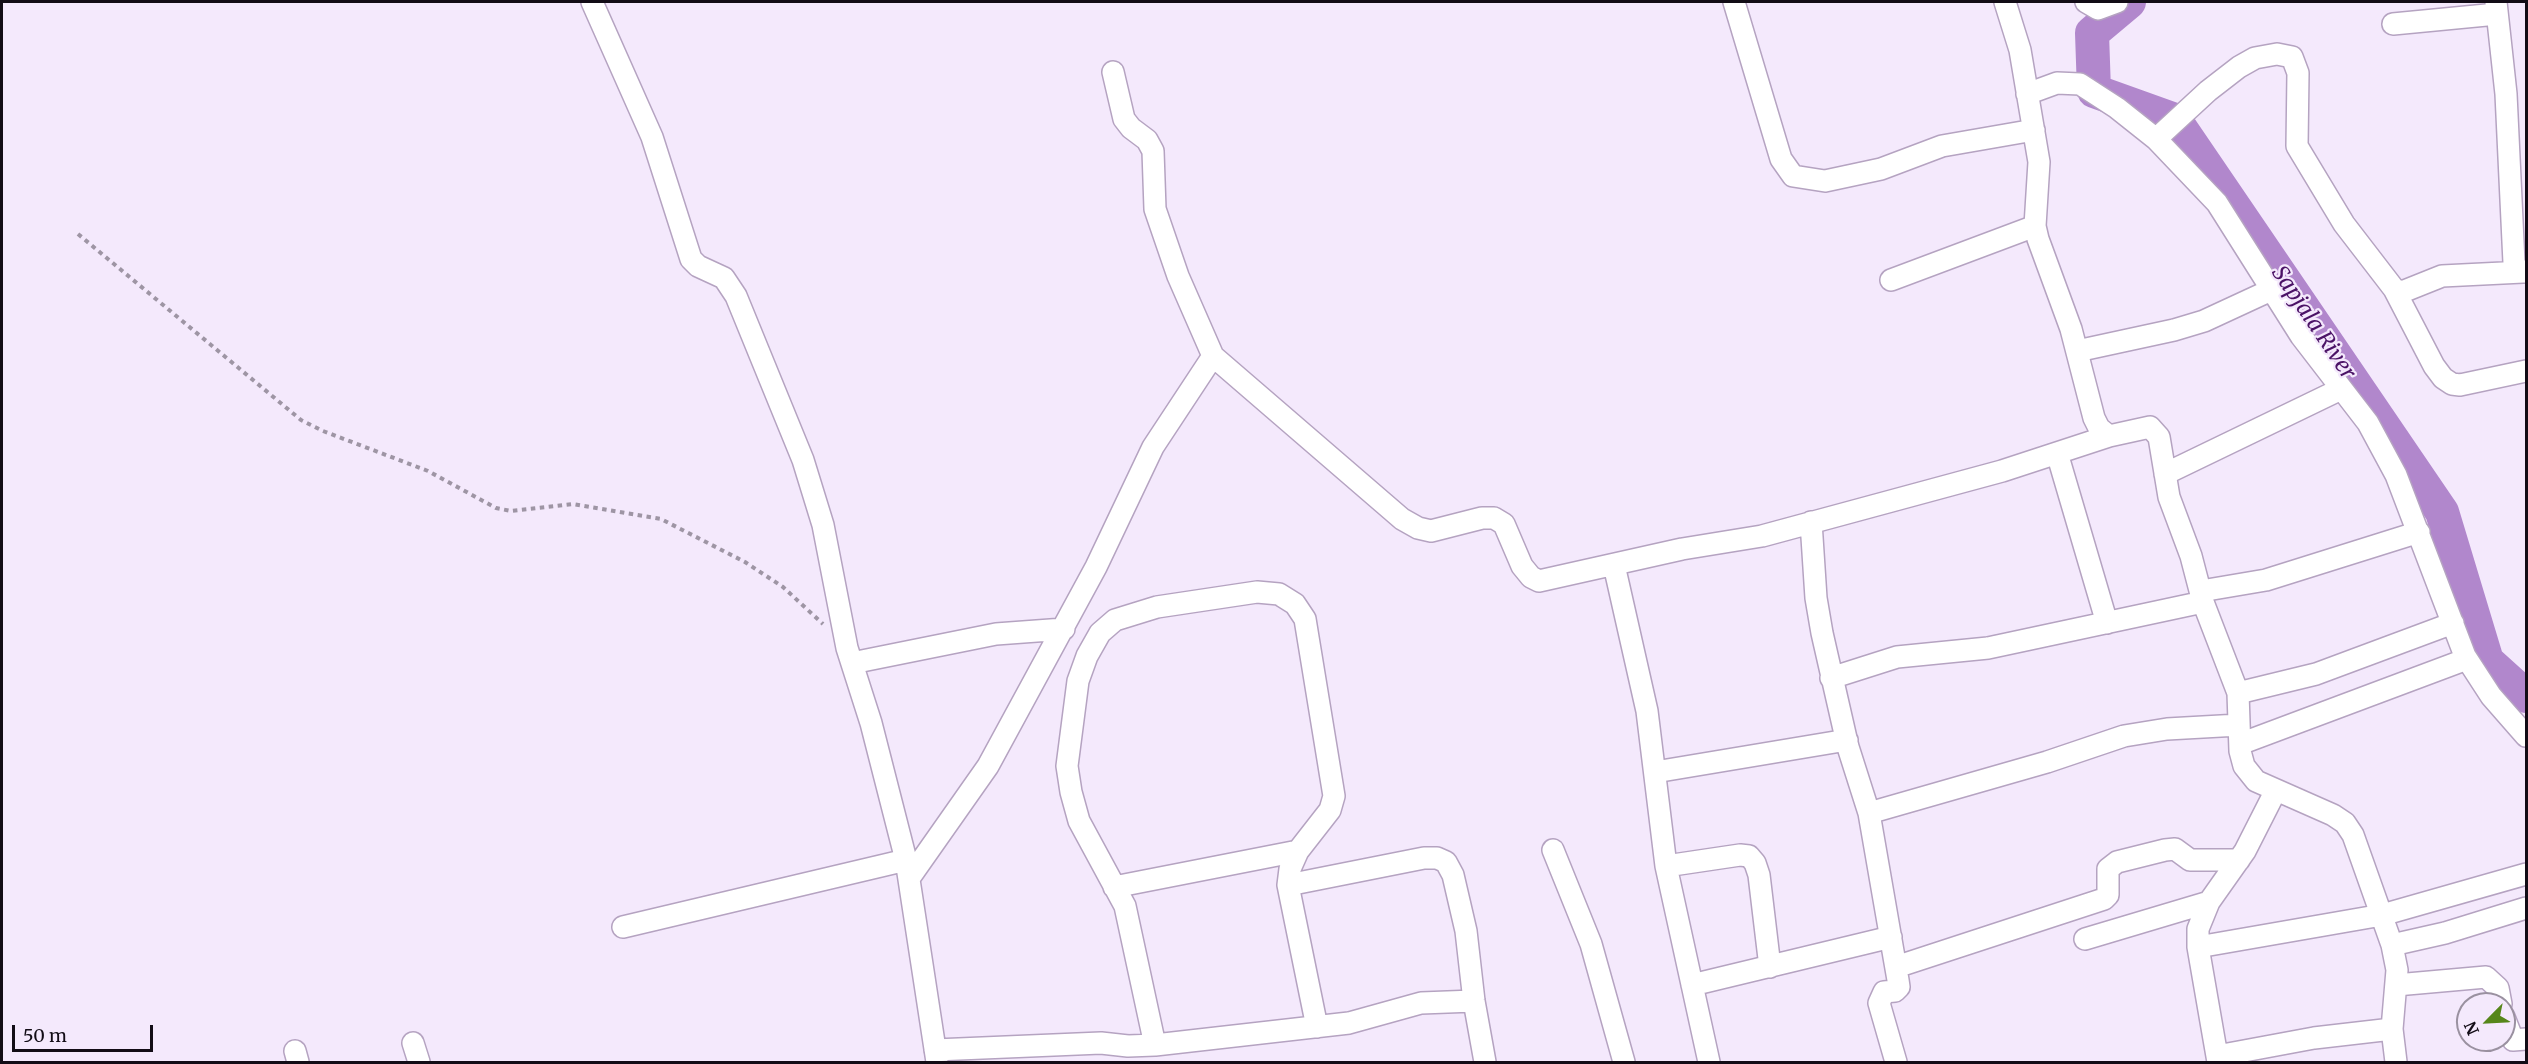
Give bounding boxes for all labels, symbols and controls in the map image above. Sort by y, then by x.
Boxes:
water label: Sapjala River [2265,261,2361,385]
north arrow [2456,992,2516,1052]
scale bar [15,1013,156,1051]
text: N [2460,1019,2483,1038]
text: 50 m [23,1024,67,1047]

